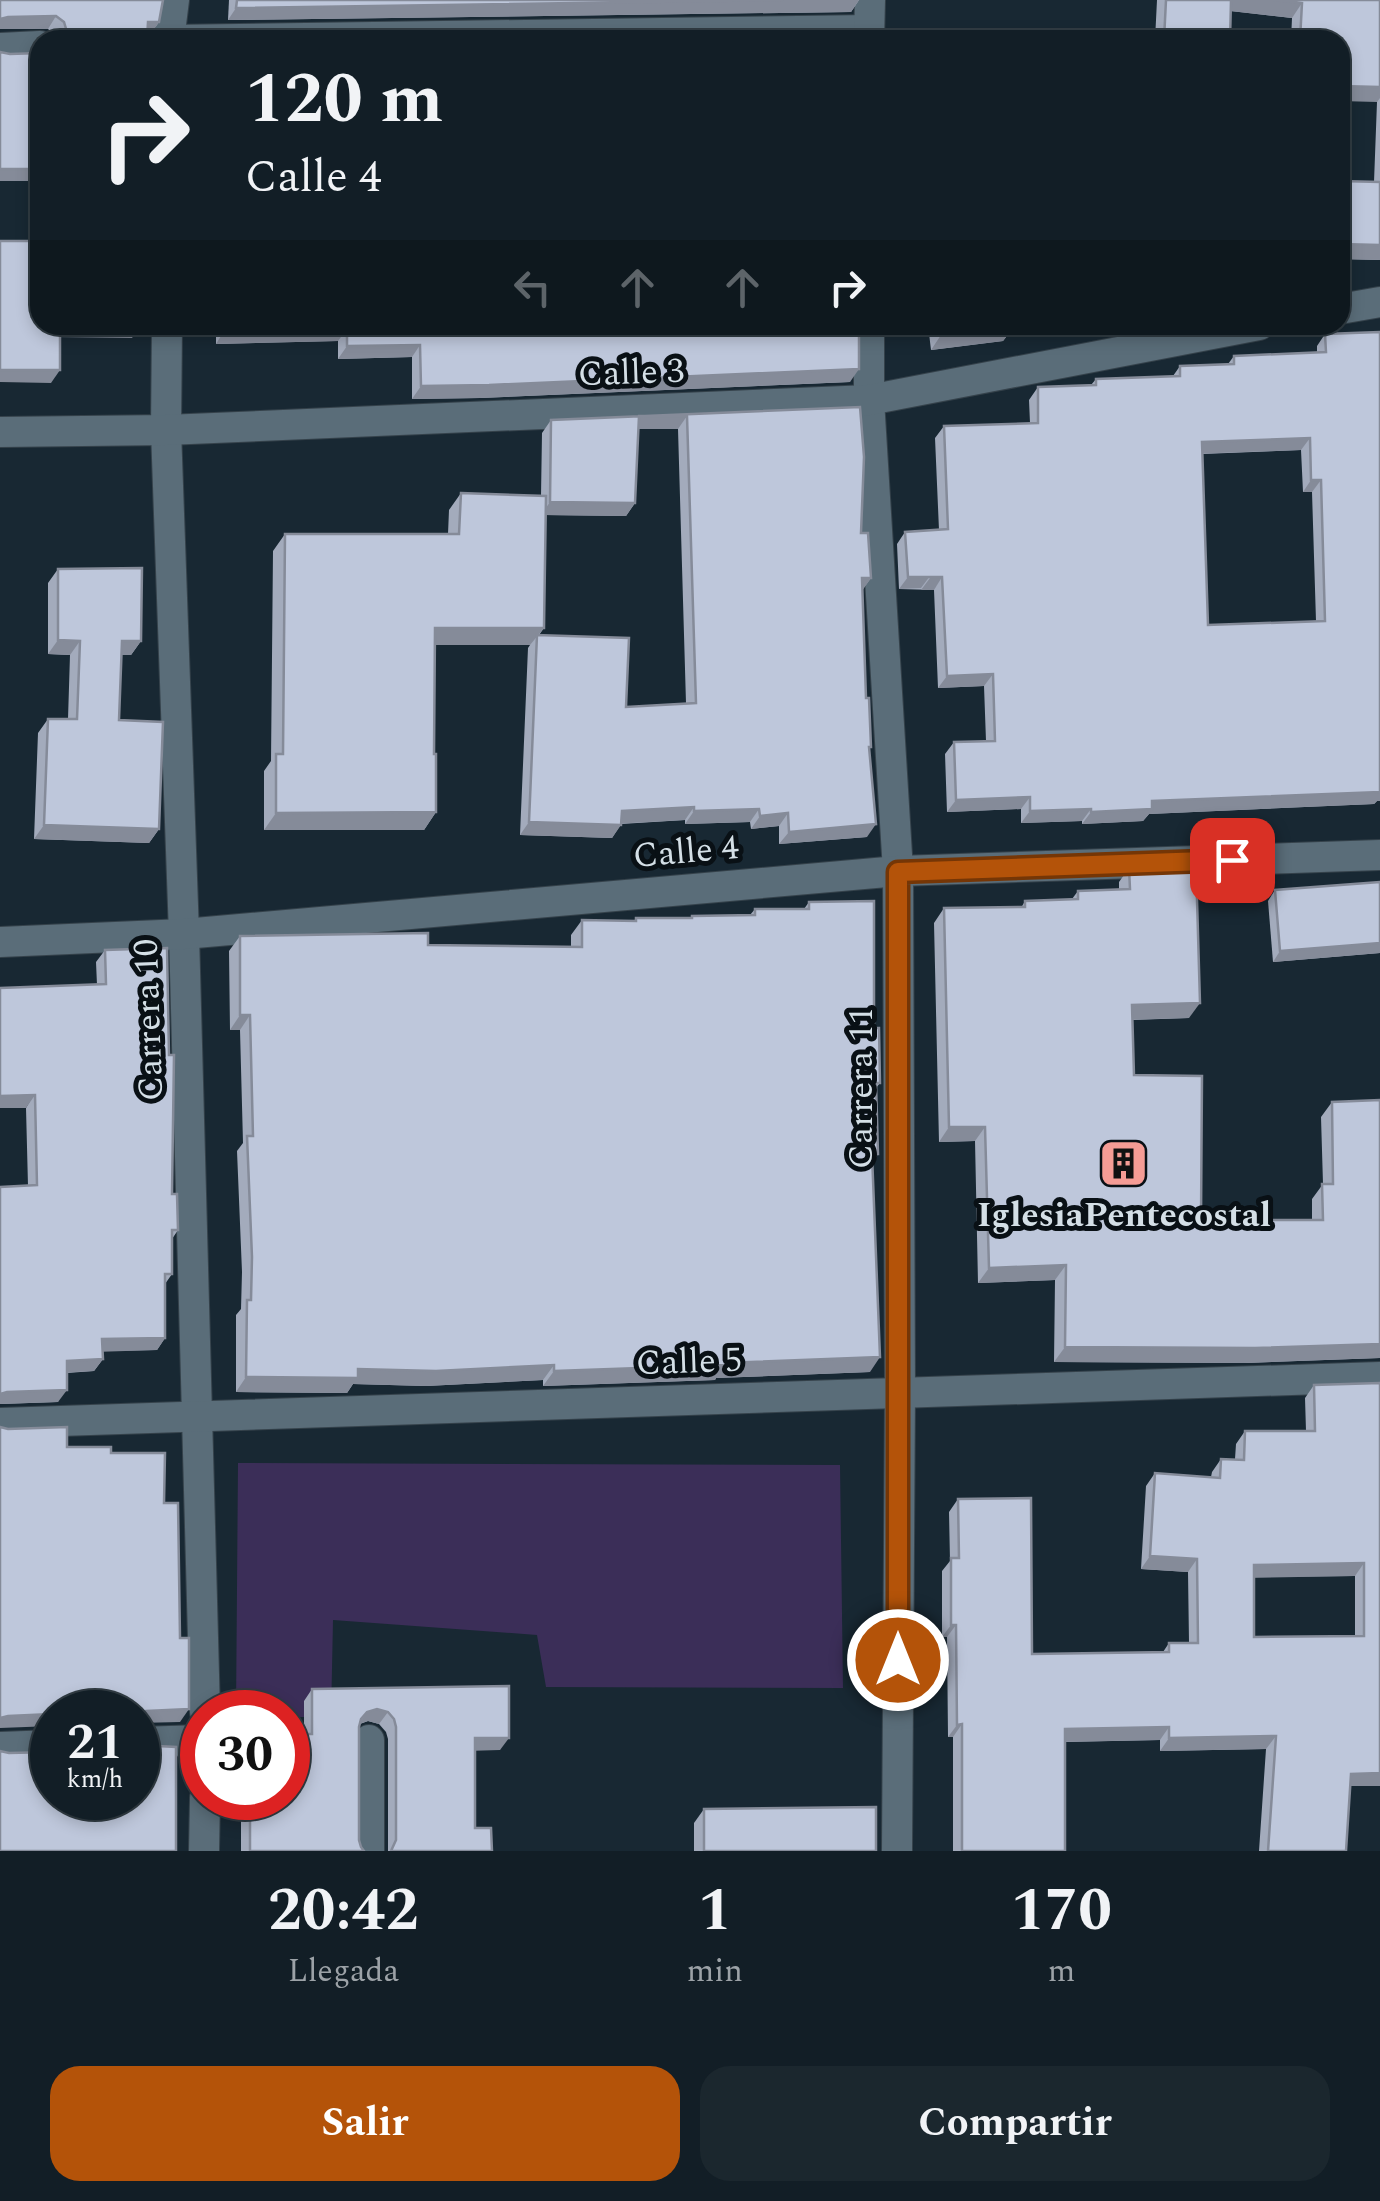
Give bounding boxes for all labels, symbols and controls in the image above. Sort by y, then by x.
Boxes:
text: 120 m [245,47,443,153]
icon: right [80,70,210,200]
text: Calle 4 [245,143,381,212]
icon: left [505,260,560,315]
icon: ahead [610,260,665,315]
icon: ahead [715,260,770,315]
icon: right [820,260,875,315]
street label: Calle 3 [577,345,685,401]
pin [1190,818,1275,903]
street label: Calle 4 [631,821,742,883]
icon: arrive [1205,833,1260,888]
street label: Carrera 10 [120,938,178,1102]
street label: Carrera 11 [835,1007,888,1169]
building icon: IglesiaPentecostal [1098,1137,1150,1189]
place label: IglesiaPentecostal [977,1189,1271,1242]
street label: Calle 5 [635,1334,743,1390]
position arrow [846,1608,950,1712]
speed limit sign: 30 [180,1690,310,1820]
text: 21 [67,1705,123,1781]
text: km/h [67,1761,123,1799]
text: 20:42 [268,1865,419,1957]
text: 1 [698,1865,732,1957]
text: 170 [1011,1865,1112,1957]
text: Llegada [288,1947,399,1996]
text: min [687,1947,743,1996]
text: m [1048,1947,1075,1996]
button: Salir [50,2066,680,2181]
button: Compartir [700,2066,1330,2181]

